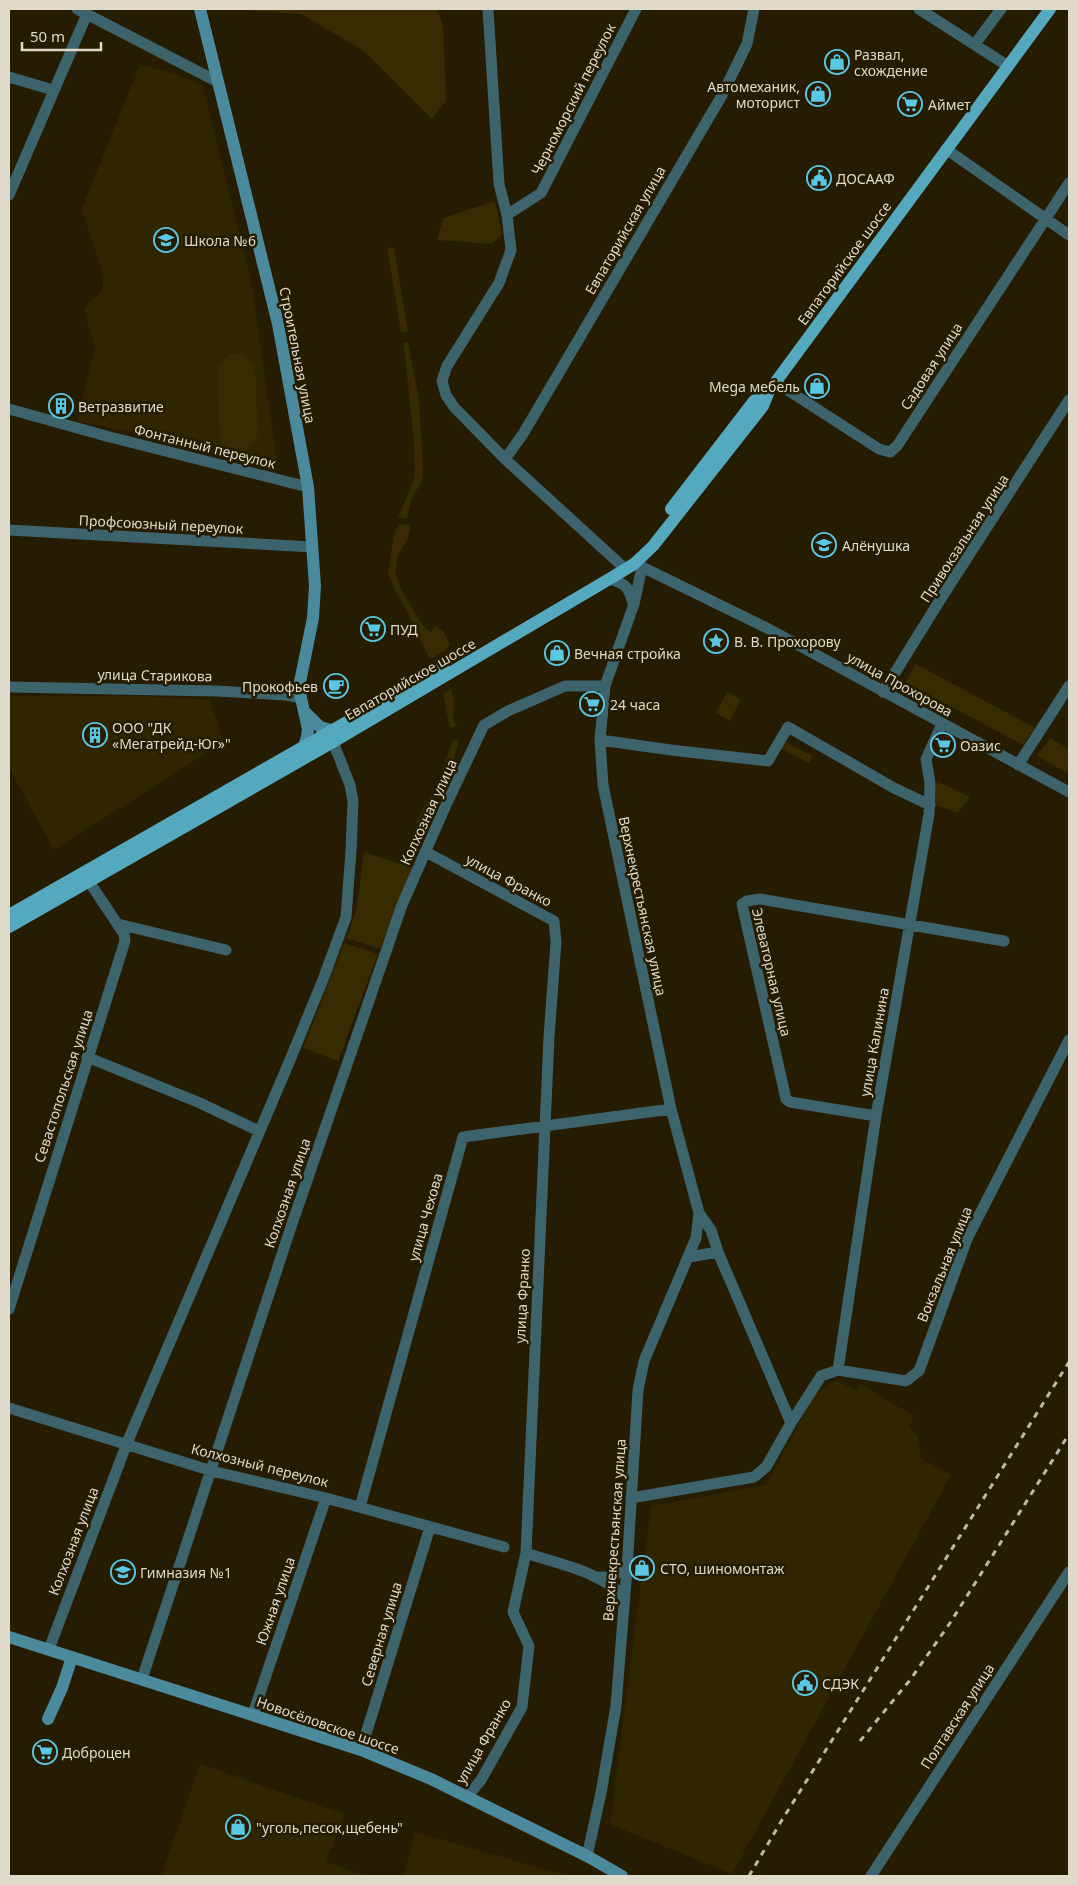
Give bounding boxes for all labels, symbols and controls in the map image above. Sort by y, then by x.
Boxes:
street label: Черноморский переулок [526,19,620,178]
scale bar [22,20,101,52]
text: 50 m [30,26,65,46]
place label: Развал, схождение [854,45,928,80]
shop icon: Развал, схождение [824,49,850,75]
place label: Автомеханик, моторист [707,77,800,112]
shop icon: Автомеханик, моторист [805,81,831,107]
supermarket icon: Аймет [897,91,923,117]
place label: Аймет [928,95,971,114]
street label: Евпаторийская улица [580,162,670,298]
public building icon: ДОСААФ [806,165,832,191]
place label: ДОСААФ [836,169,895,188]
street label: Евпаторийское шоссе [793,197,895,329]
school or university icon: Школа №6 [153,227,179,253]
place label: Школа №6 [184,231,256,250]
street label: Строительная улица [275,285,321,425]
street label: Садовая улица [896,319,966,413]
shop icon: Mega мебель [804,373,830,399]
place label: Mega мебель [709,377,800,396]
building icon: Ветразвитие [48,393,74,419]
place label: Ветразвитие [78,397,164,416]
street label: Фонтанный переулок [132,419,278,473]
street label: Привокзальная улица [915,470,1013,606]
street label: Профсоюзный переулок [78,510,244,538]
school or university icon: Алёнушка [811,532,837,558]
place label: Алёнушка [842,536,910,555]
supermarket icon: ПУД [360,616,386,642]
place label: ПУД [390,620,418,639]
place icon: В. В. Прохорову [703,628,729,654]
place label: В. В. Прохорову [734,632,842,651]
street label: Евпаторийское шоссе [341,634,479,724]
shop icon: Вечная стройка [544,640,570,666]
place label: Вечная стройка [574,644,681,663]
street label: улица Прохорова [844,647,956,721]
street label: улица Старикова [97,664,213,686]
cafe icon: Прокофьев [323,673,349,699]
place label: Прокофьев [242,677,318,696]
supermarket icon: 24 часа [579,691,605,717]
place label: 24 часа [610,695,660,714]
place label: ООО "ДК «Мегатрейд-Юг»" [112,718,231,753]
building icon: ООО "ДК «Мегатрейд-Юг»" [82,722,108,748]
supermarket icon: Оазис [930,732,956,758]
place label: Оазис [960,736,1001,755]
street label: Колхозная улица [395,756,461,868]
street label: Верхнекрестьянская улица [615,815,671,997]
street label: улица Франко [463,849,555,911]
street label: Элеваторная улица [748,906,796,1038]
street label: улица Калинина [855,986,893,1098]
street label: Севастопольская улица [29,1007,97,1165]
street label: Колхозная улица [259,1136,315,1250]
street label: улица Чехова [403,1171,447,1263]
street label: Вокзальная улица [912,1203,976,1325]
street label: улица Франко [510,1248,534,1344]
street label: Верхнекрестьянская улица [598,1438,630,1622]
street label: Колхозный переулок [189,1439,331,1491]
street label: Колхозная улица [44,1484,102,1598]
street label: Южная улица [251,1554,299,1648]
shop icon: СТО, шиномонтаж [629,1555,655,1581]
school or university icon: Гимназия №1 [110,1559,136,1585]
place label: СТО, шиномонтаж [660,1559,785,1578]
place label: Гимназия №1 [140,1563,232,1582]
street label: Северная улица [356,1579,406,1689]
street label: Полтавская улица [916,1660,998,1772]
public building icon: СДЭК [792,1670,818,1696]
place label: СДЭК [822,1674,859,1693]
street label: Новосёловское шоссе [254,1692,402,1758]
street label: улица Франко [451,1695,515,1787]
supermarket icon: Доброцен [32,1739,58,1765]
place label: Доброцен [62,1743,131,1762]
shop icon: "уголь,песок,щебень" [225,1814,251,1840]
place label: "уголь,песок,щебень" [256,1818,403,1837]

